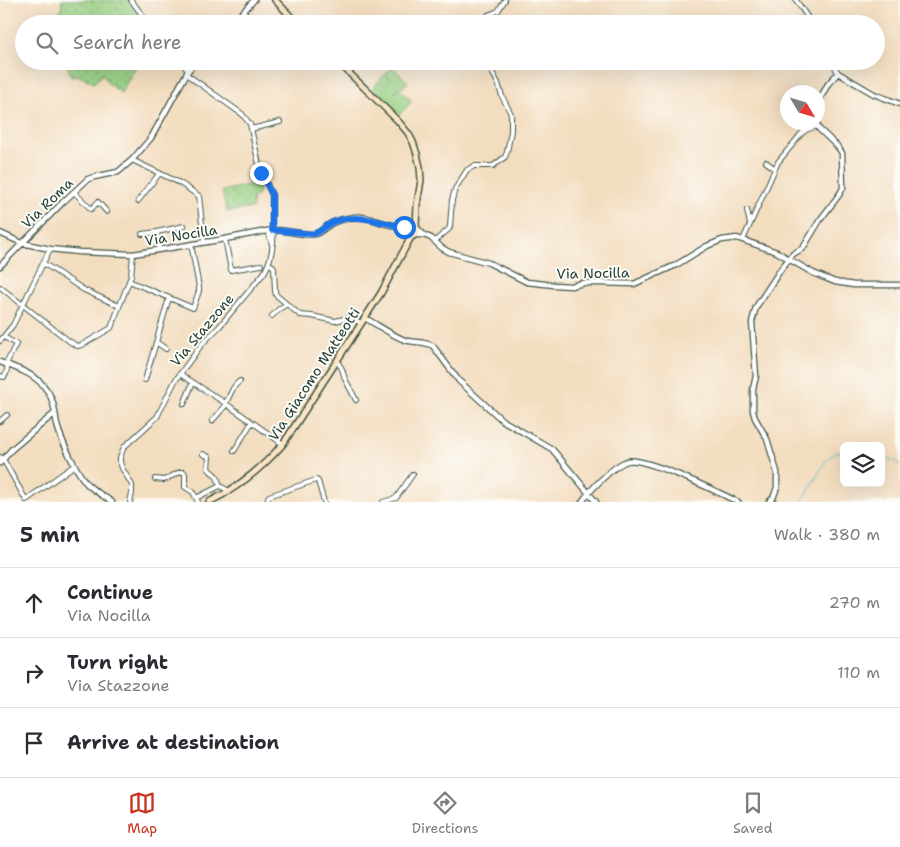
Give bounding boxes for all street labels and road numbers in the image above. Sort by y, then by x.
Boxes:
street label: Via Roma [17,174,77,232]
street label: Via Nocilla [143,220,219,250]
street label: Via Nocilla [556,263,630,283]
street label: Via Stazzone [166,290,238,370]
street label: Via Giacomo Matteotti [264,304,364,444]

